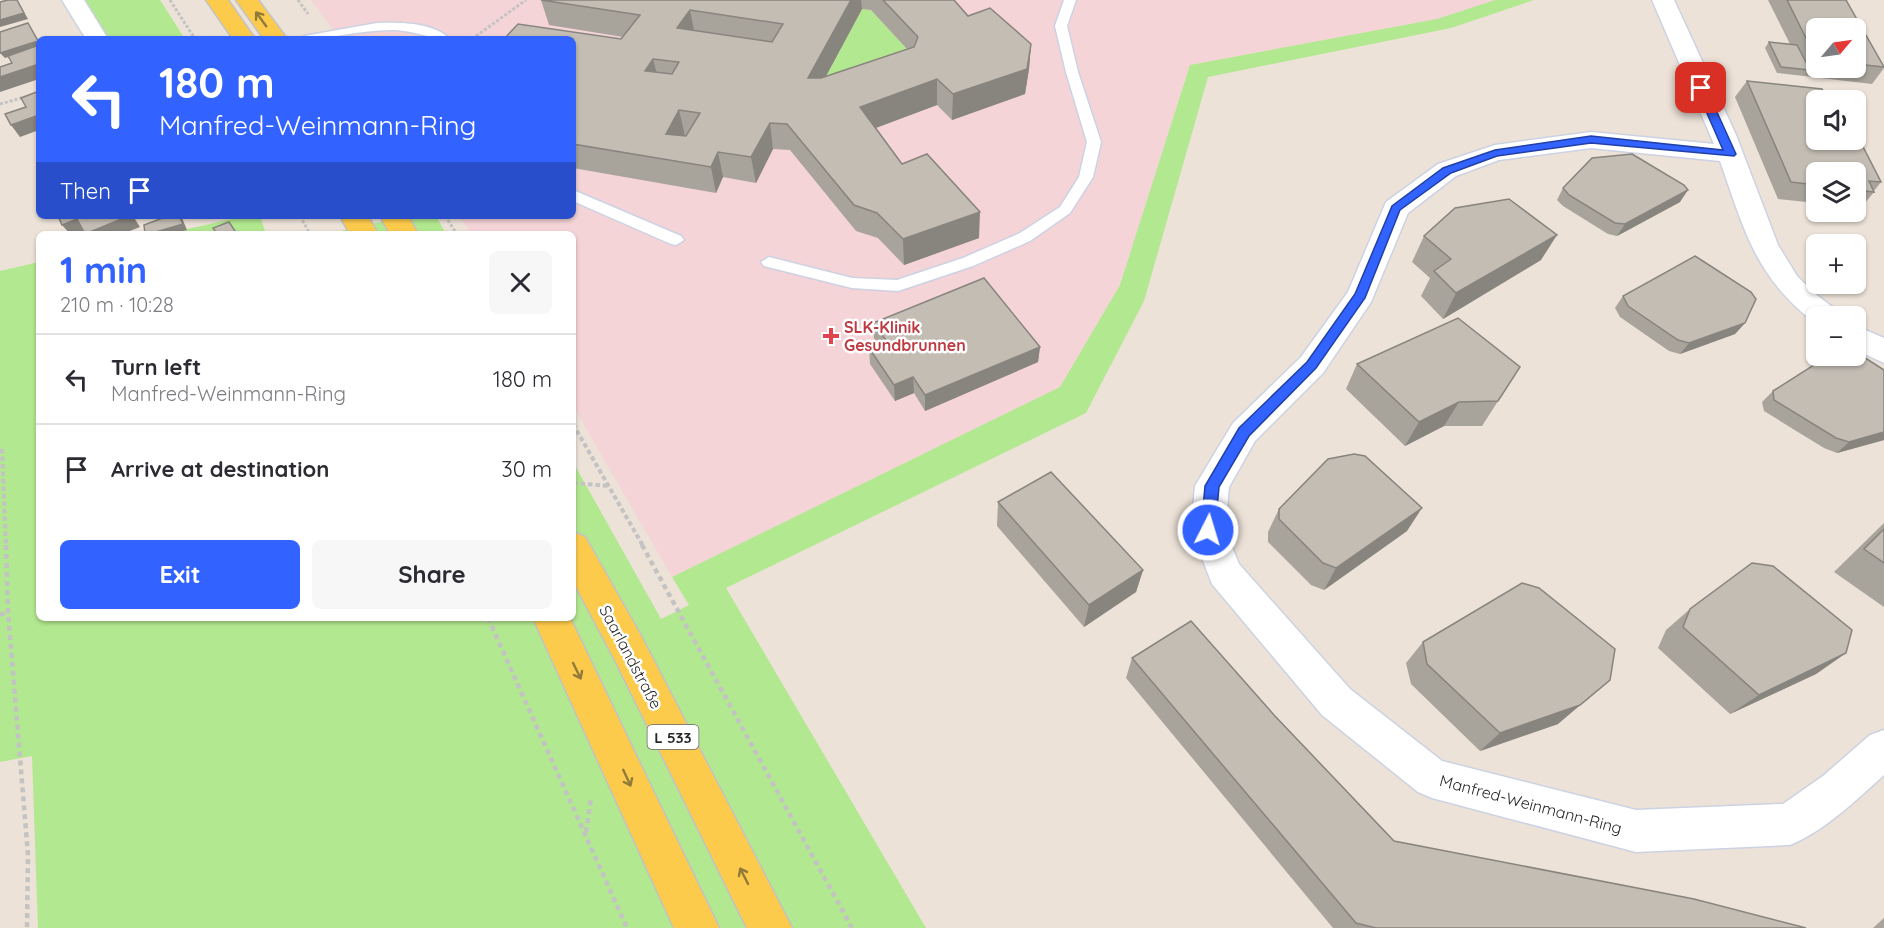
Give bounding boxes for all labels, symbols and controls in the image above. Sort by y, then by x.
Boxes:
one-way arrow [255,12,267,28]
north arrow [1806,18,1866,78]
map controls [1806,18,1866,366]
text: 180 m [159,56,275,109]
icon: left [60,60,138,138]
pin [1675,62,1726,113]
icon: arrive [1684,71,1717,104]
button: sound [1806,90,1866,150]
text: Manfred-Weinmann-Ring [159,108,476,142]
button: layers [1806,162,1866,222]
icon: arrive [123,174,156,207]
text: Then [60,177,111,205]
button: + [1806,234,1866,294]
text: 1 min [60,247,147,292]
button: close [489,251,552,314]
text: 210 m · 10:28 [60,292,174,317]
button: − [1806,306,1866,366]
place label: SLK-Klinik Gesundbrunnen [844,317,966,355]
marker: SLK-Klinik Gesundbrunnen [822,327,840,345]
text: Turn left [111,353,201,381]
icon: left [60,363,93,396]
text: 180 m [493,365,552,393]
text: Manfred-Weinmann-Ring [111,381,346,406]
icon: arrive [60,453,93,486]
text: Arrive at destination [111,455,329,483]
text: 30 m [501,455,552,483]
position arrow [1176,498,1240,562]
button: Exit [60,540,300,609]
button: Share [312,540,552,609]
street label: Saarlandstraße [595,602,667,712]
one-way arrow [571,661,583,679]
road number: L 533 [648,725,698,749]
one-way arrow [623,769,634,787]
street label: Manfred-Weinmann-Ring [1438,770,1624,838]
one-way arrow [738,868,750,885]

